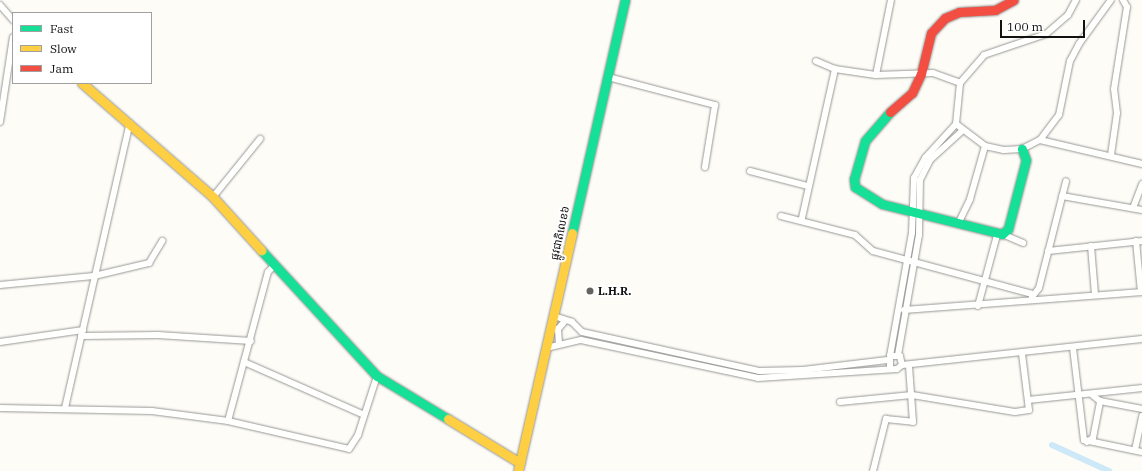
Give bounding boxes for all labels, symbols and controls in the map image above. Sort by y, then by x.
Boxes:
legend [12,12,152,84]
scale bar [1002,12,1087,38]
text: 100 m [1007,19,1043,34]
text: Fast [50,21,74,36]
text: Slow [50,41,77,56]
text: Jam [50,61,73,76]
street label: ផ្លូវជាតិលេខ៦ [548,205,572,261]
place label: L.H.R. [598,284,631,298]
marker: L.H.R. [585,286,595,296]

